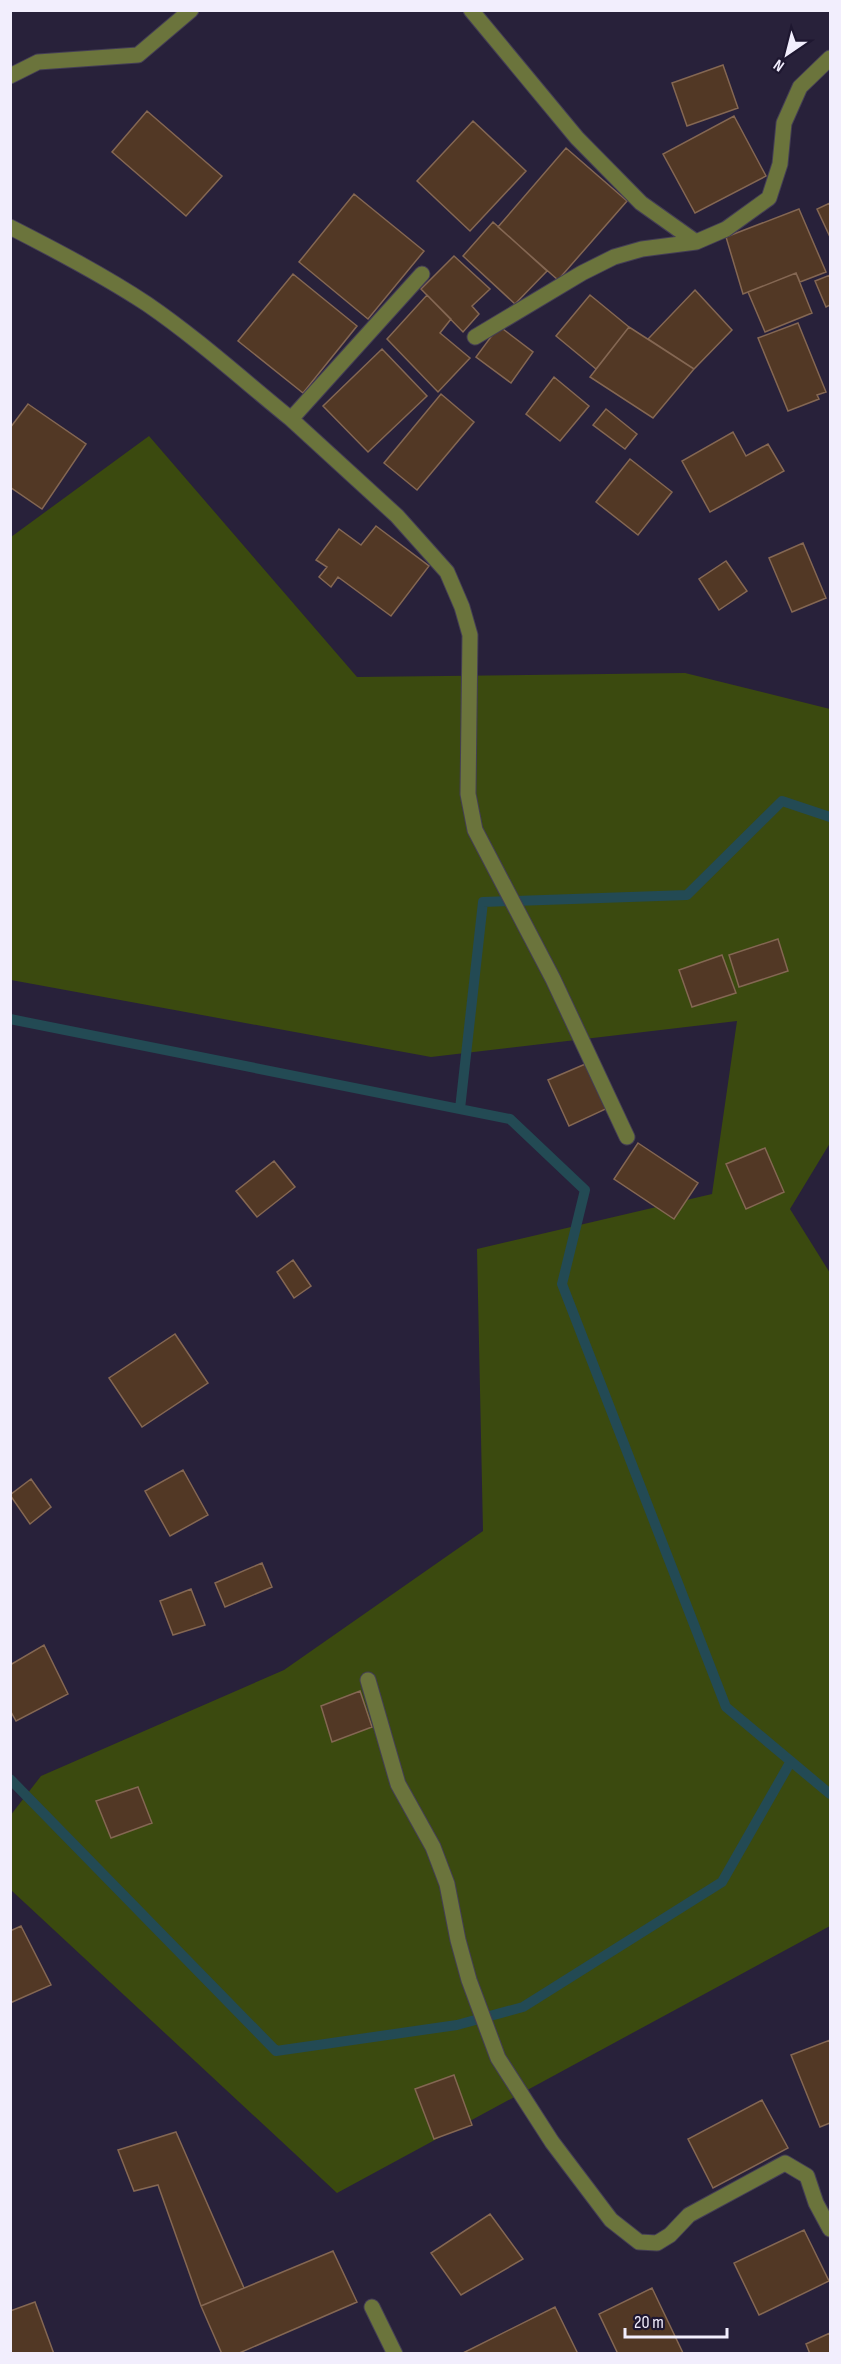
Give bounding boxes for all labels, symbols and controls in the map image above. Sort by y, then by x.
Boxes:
north arrow [757,24,817,84]
text: N [770,55,788,75]
scale bar [625,2301,727,2339]
text: 20 m [634,2312,664,2333]

